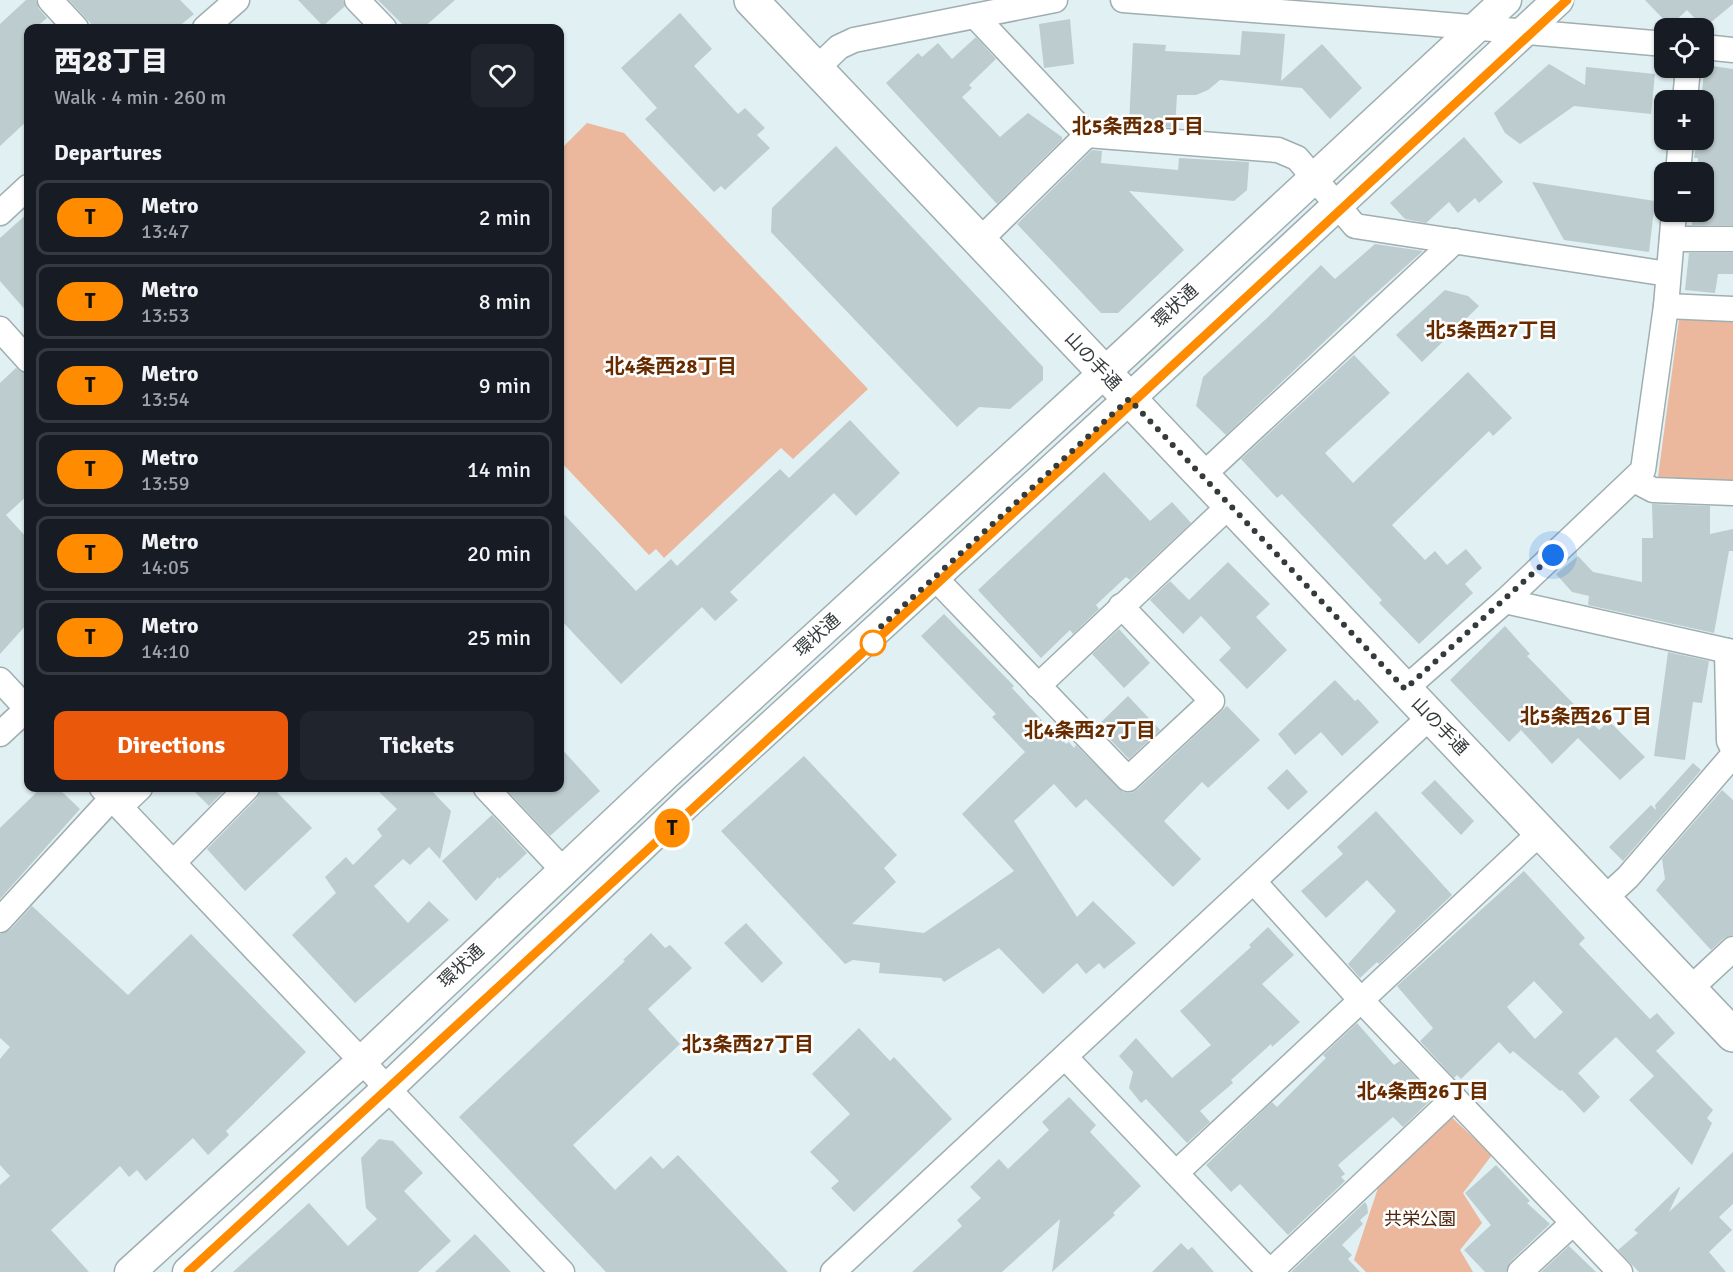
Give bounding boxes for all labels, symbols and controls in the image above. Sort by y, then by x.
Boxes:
map controls [1654,18,1714,222]
button: locate [1654,18,1714,78]
button: heart [471,44,534,107]
text: 西28丁目 [54,45,168,79]
text: Walk · 4 min · 260 m [54,85,226,110]
button: + [1654,90,1714,150]
district label: 北5条西28丁目 [1072,114,1204,139]
text: Departures [54,139,162,166]
button: − [1654,162,1714,222]
text: Metro [141,192,198,219]
text: T [85,204,95,230]
text: 2 min [479,204,531,231]
text: 13:47 [141,219,190,244]
text: Metro [141,276,198,303]
street label: 環状通 [1148,280,1202,332]
text: T [85,288,95,314]
text: 8 min [479,288,531,315]
text: 13:53 [141,303,190,328]
district label: 北5条西27丁目 [1426,318,1558,343]
street label: 山の手通 [1060,327,1126,395]
district label: 北4条西28丁目 [605,354,737,379]
text: Metro [141,360,198,387]
text: T [85,372,95,398]
text: 9 min [479,372,531,399]
text: 13:54 [141,387,190,412]
text: Metro [141,444,198,471]
text: T [85,456,95,482]
text: 14 min [467,456,531,483]
text: 13:59 [141,471,190,496]
text: Metro [141,528,198,555]
text: T [85,540,95,566]
text: 20 min [467,540,531,567]
your location [1538,540,1568,570]
text: 14:05 [141,555,190,580]
street label: 環状通 [790,609,844,661]
text: Metro [141,612,198,639]
text: T [85,624,95,650]
text: 25 min [467,624,531,651]
unlabelled marker [860,630,886,656]
text: 14:10 [141,639,190,664]
street label: 山の手通 [1407,692,1473,760]
district label: 北5条西26丁目 [1520,704,1652,729]
button: Directions [54,711,288,780]
button: Tickets [300,711,534,780]
district label: 北4条西27丁目 [1024,718,1156,743]
line badge: T [652,808,692,848]
text: T [667,815,677,841]
street label: 環状通 [434,940,488,992]
district label: 北3条西27丁目 [682,1032,814,1057]
district label: 北4条西26丁目 [1357,1079,1489,1104]
park label: 共栄公園 [1384,1208,1456,1230]

